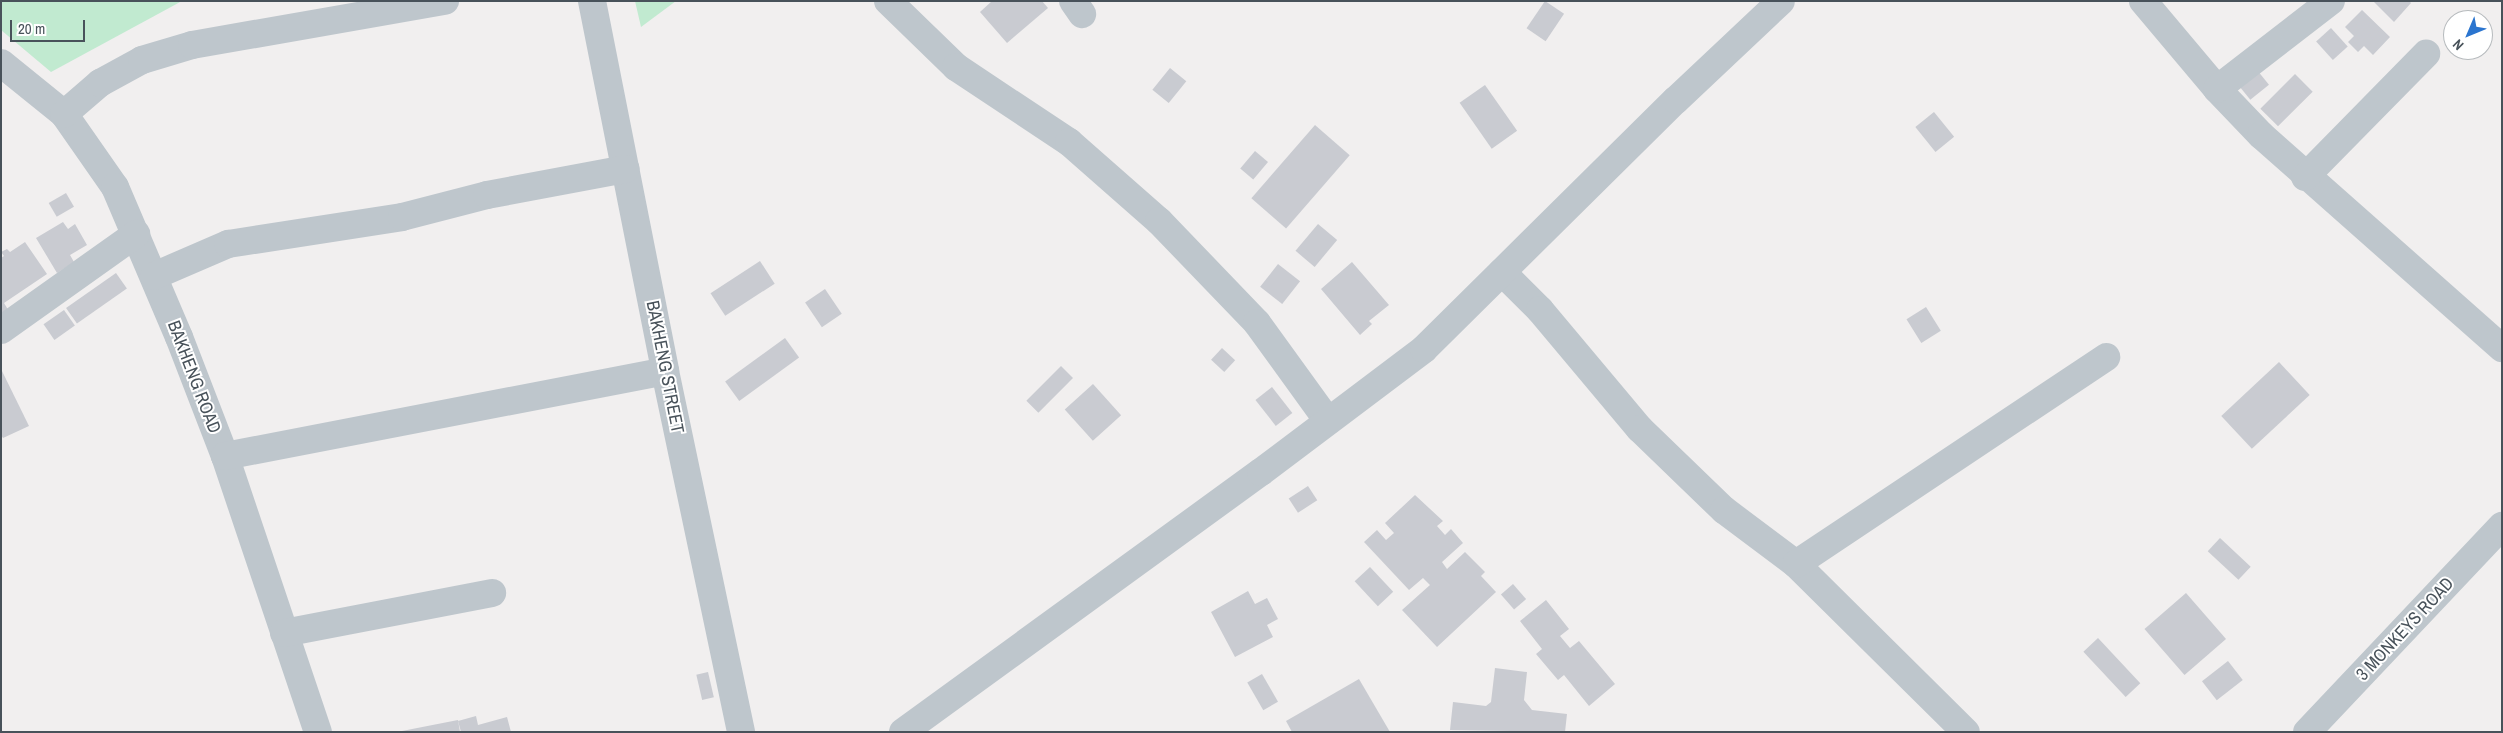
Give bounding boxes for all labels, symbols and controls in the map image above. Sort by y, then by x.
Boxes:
scale bar [12,10,88,42]
north arrow [2443,10,2493,60]
text: 20 m [18,18,45,39]
text: N [2449,36,2467,54]
street label: BAKHENG STREET [642,299,688,435]
street label: BAKHENG ROAD [163,318,225,436]
street label: 3 MONKEYS ROAD [2352,573,2458,685]

